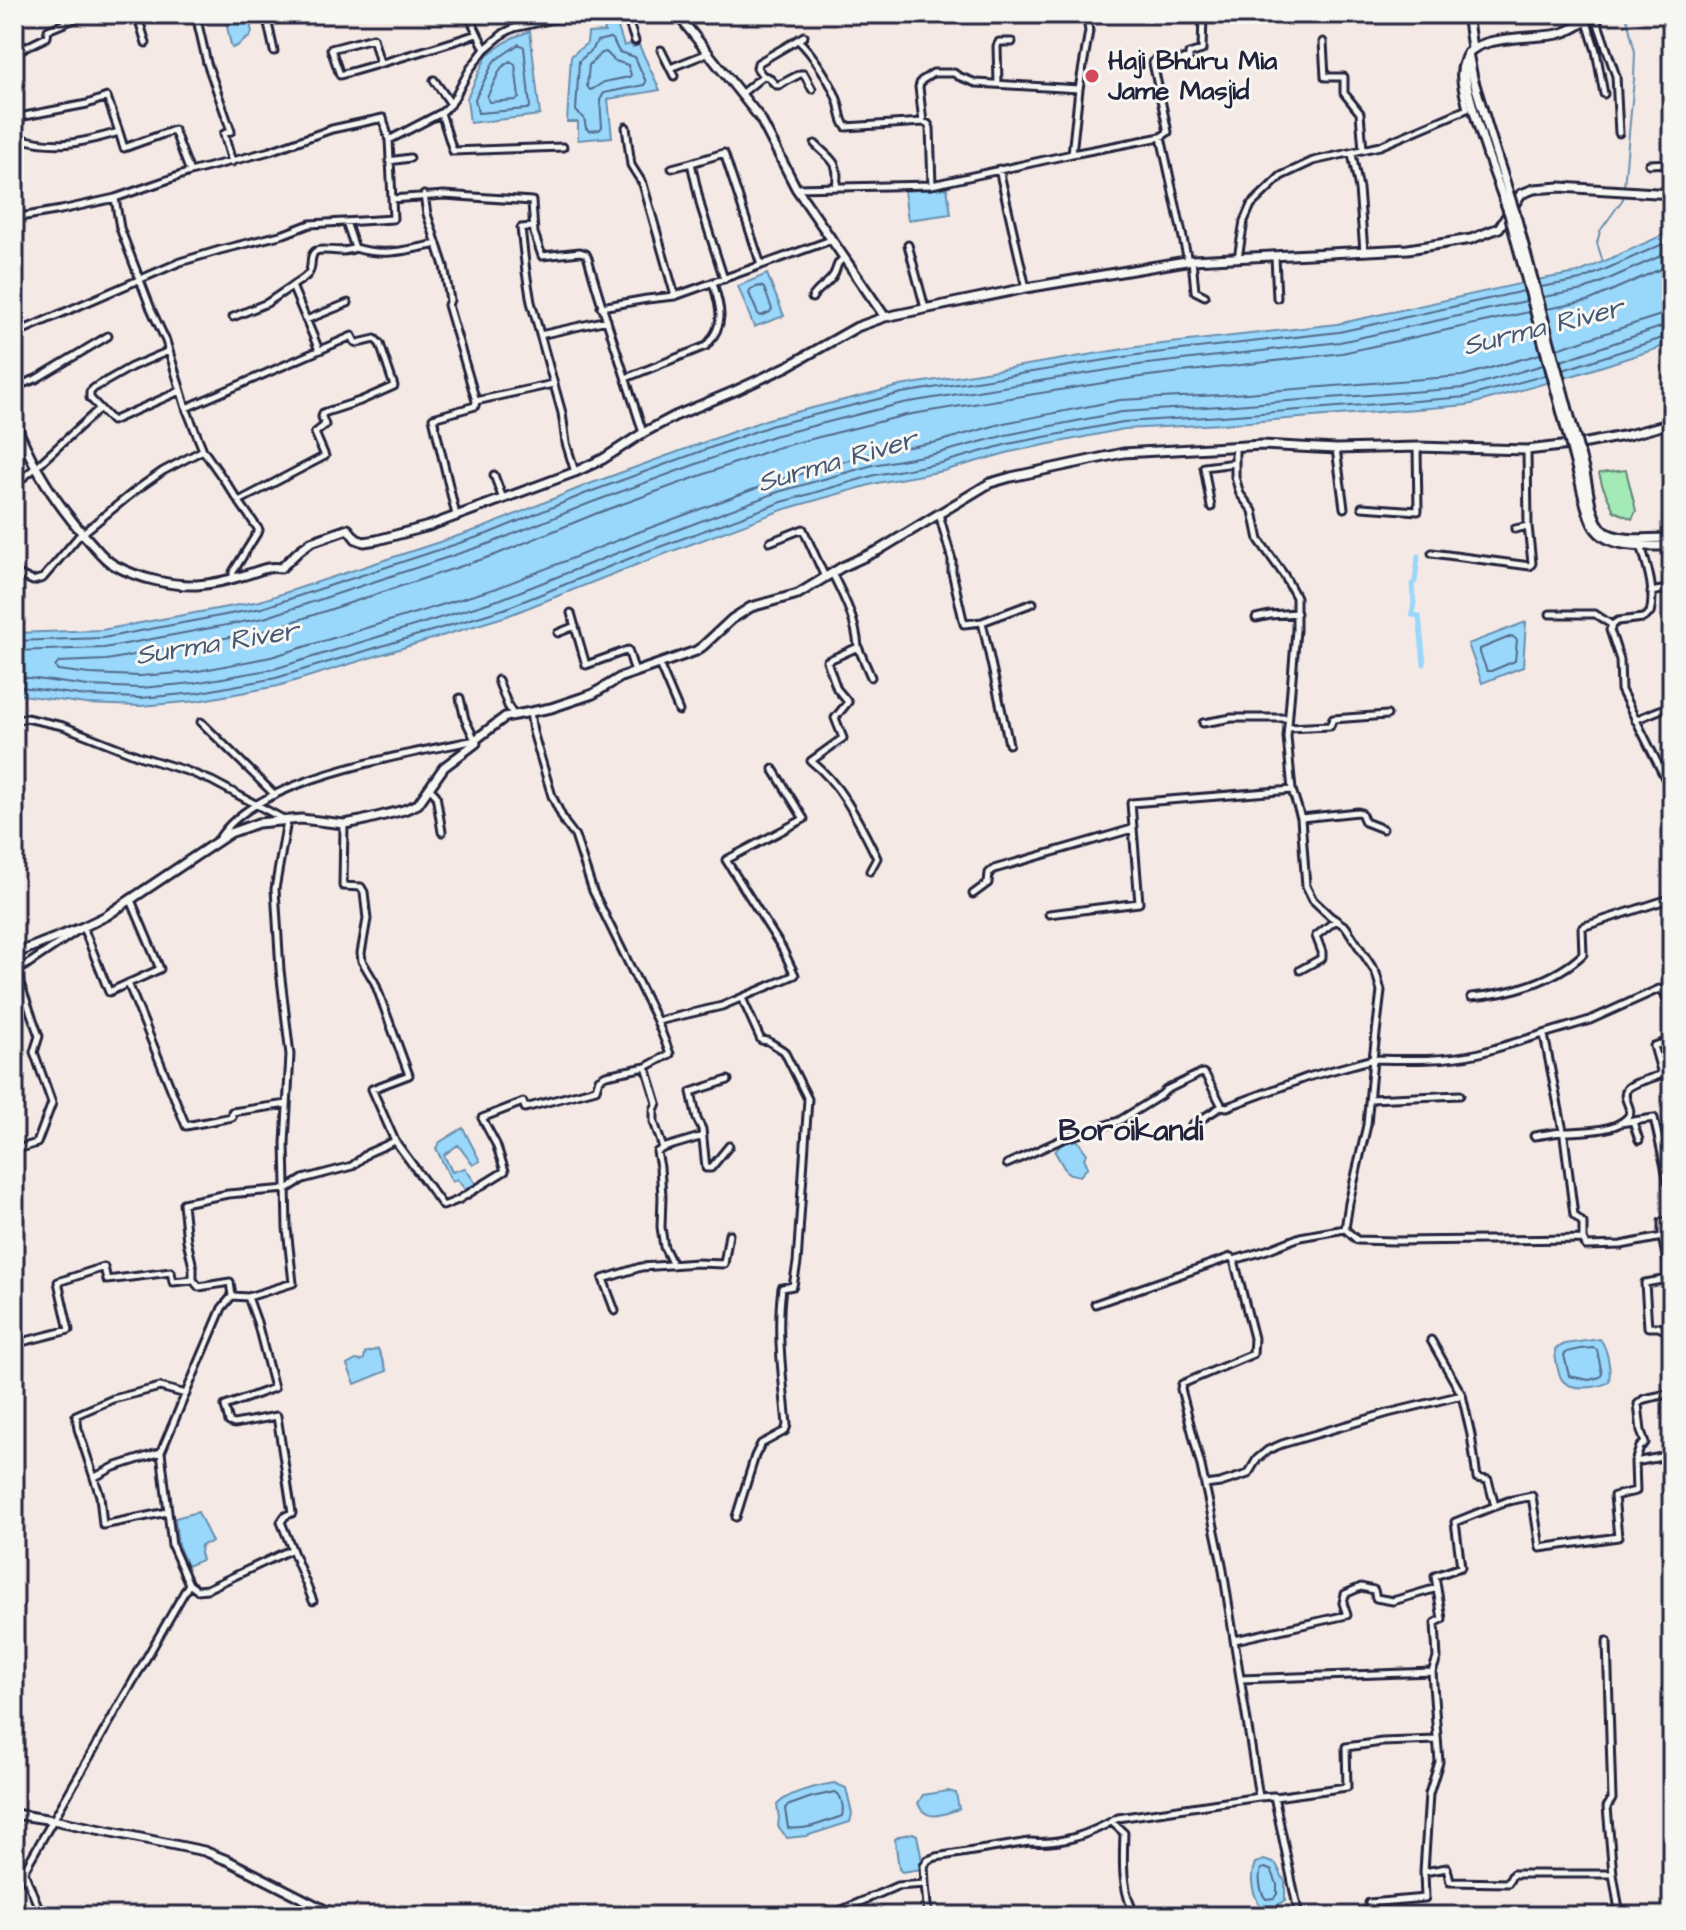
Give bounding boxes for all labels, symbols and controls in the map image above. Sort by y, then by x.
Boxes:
place label: Haji Bhuru Mia Jame Masjid [1107,43,1278,109]
marker: Haji Bhuru Mia Jame Masjid [1083,67,1101,85]
water label: Surma River [1459,288,1630,366]
water label: Surma River [753,419,924,502]
water label: Surma River [133,610,304,675]
district label: Boroikandi [1059,1110,1204,1152]

